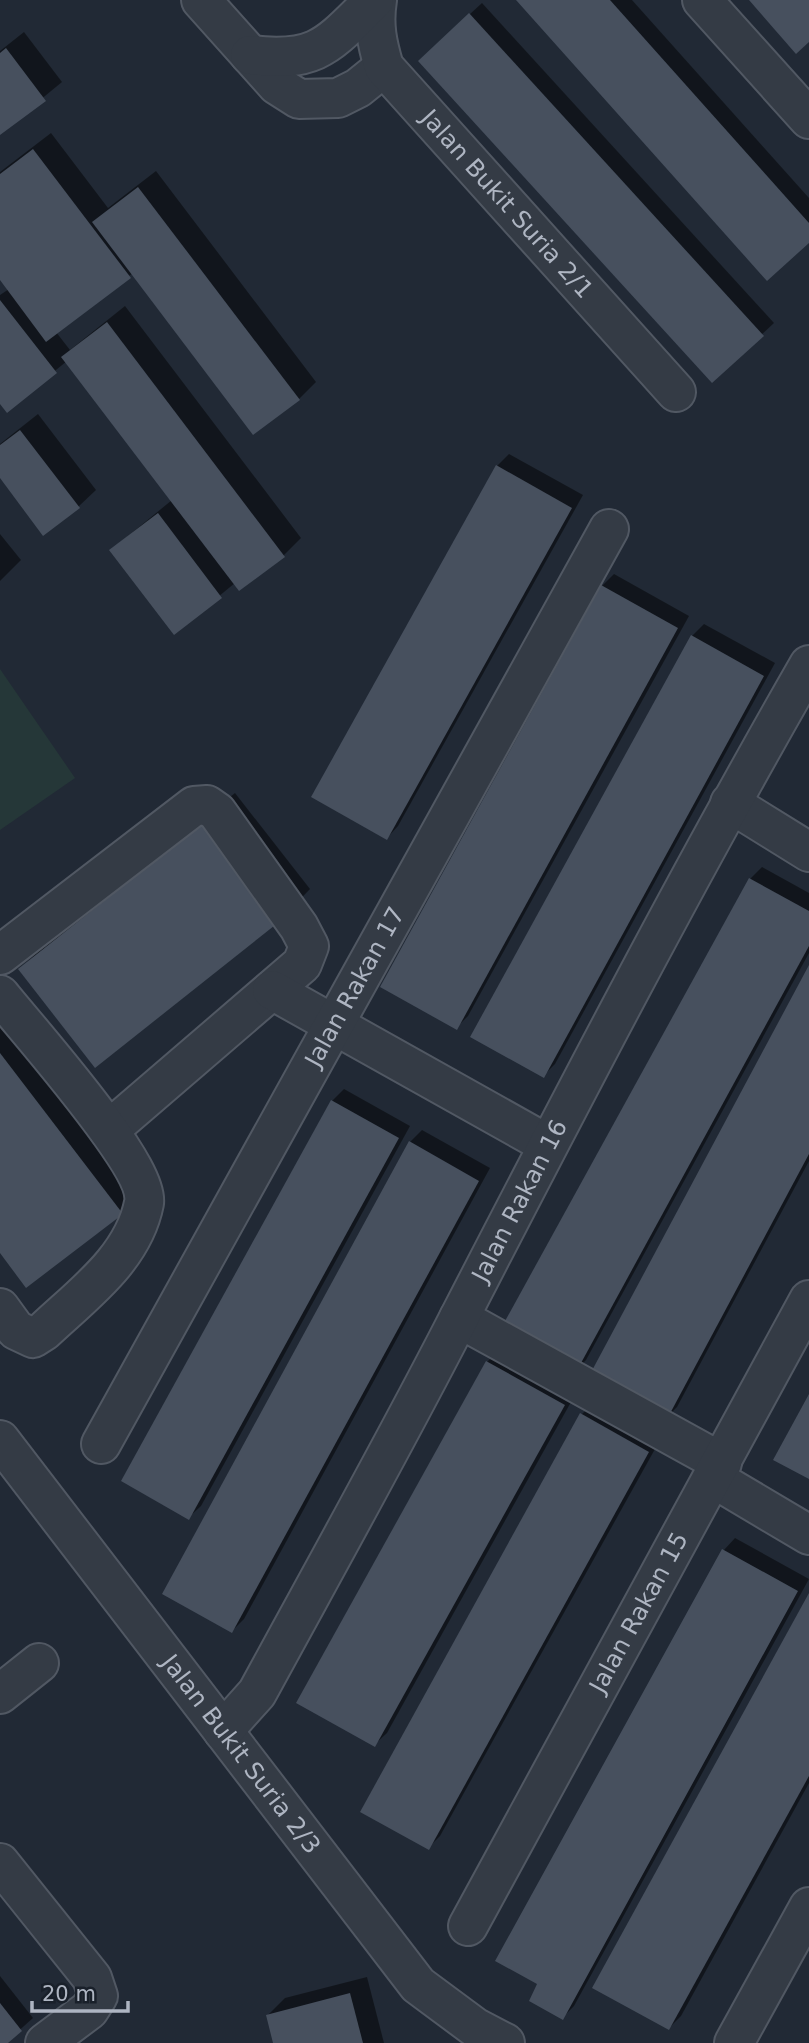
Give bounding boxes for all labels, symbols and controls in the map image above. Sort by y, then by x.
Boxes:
street label: Jalan Bukit Suria 2/1 [414,103,599,304]
street label: Jalan Rakan 17 [298,902,410,1073]
street label: Jalan Rakan 16 [465,1115,573,1288]
street label: Jalan Rakan 15 [583,1527,694,1699]
street label: Jalan Bukit Suria 2/3 [155,1648,326,1859]
scale bar [32,1969,128,2013]
text: 20 m [42,1982,96,2006]

